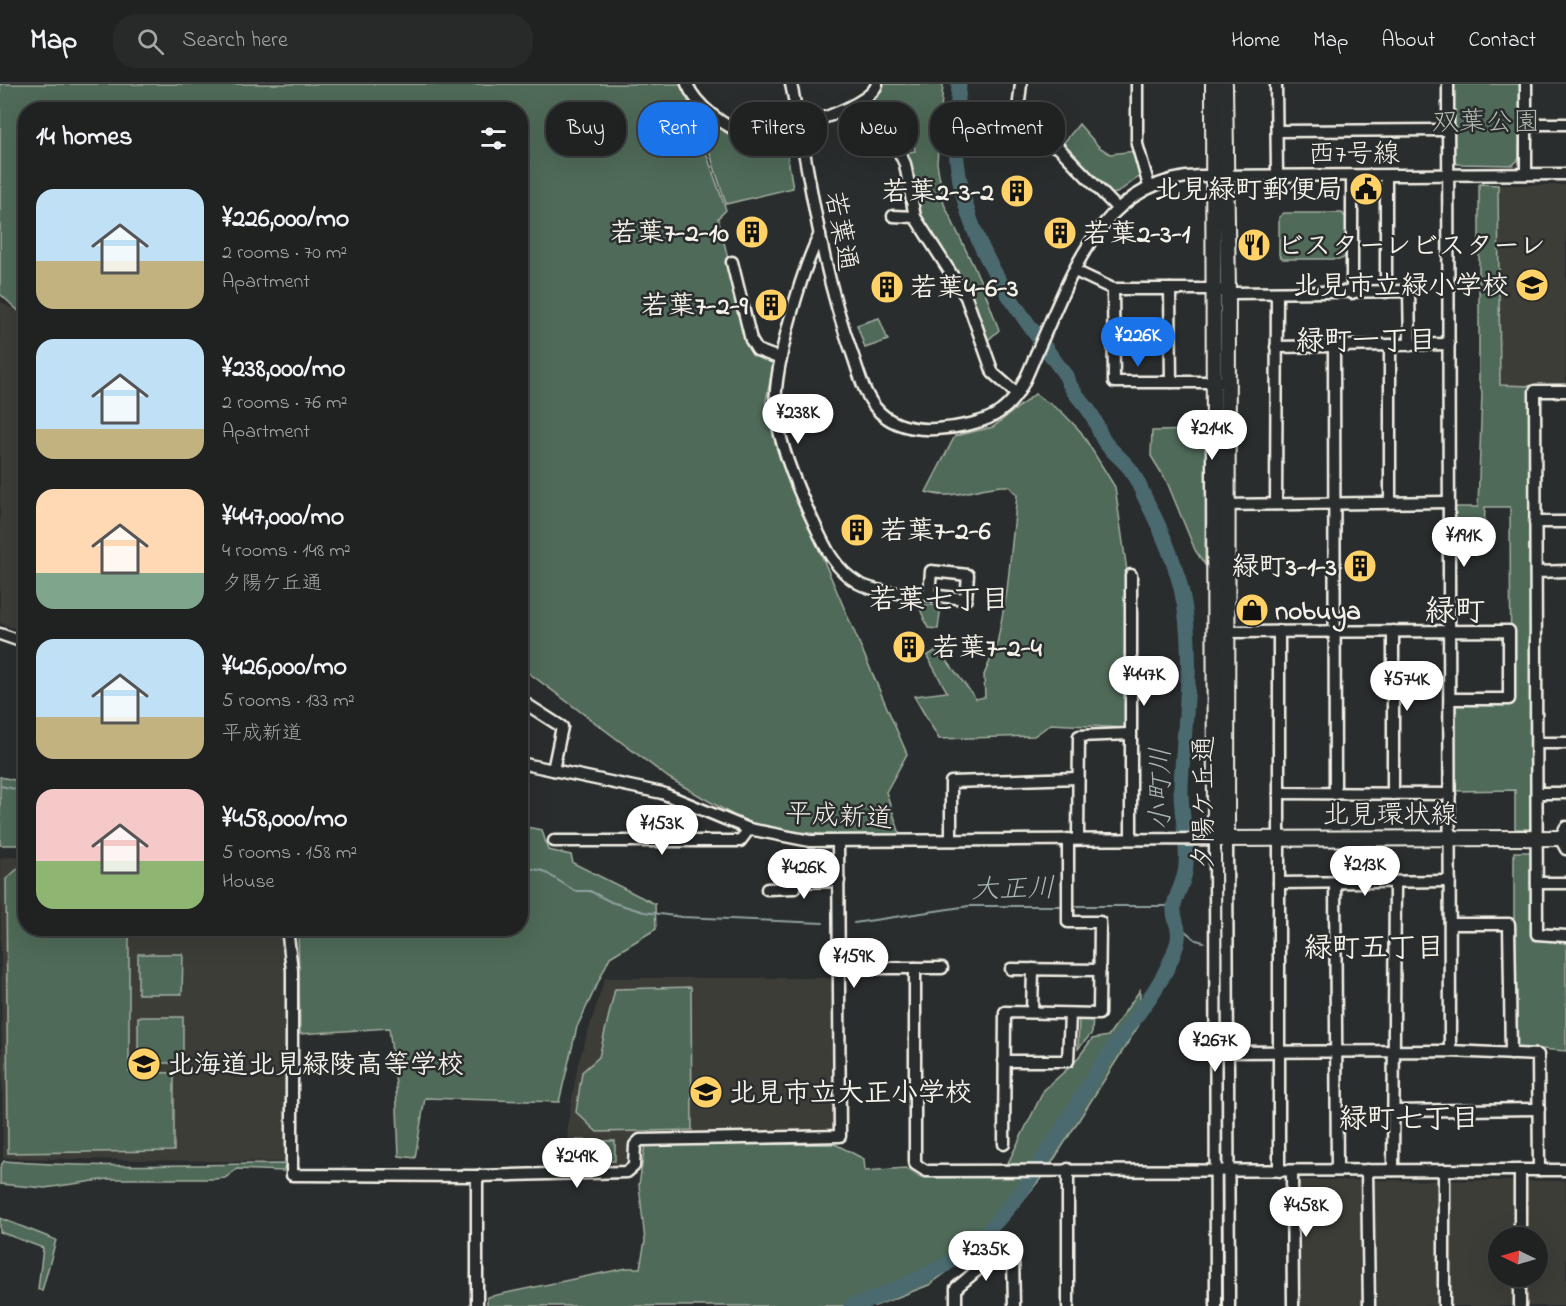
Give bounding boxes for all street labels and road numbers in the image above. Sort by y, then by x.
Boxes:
street label: 西7号線 [1308,136,1400,175]
street label: 若葉通 [813,188,866,275]
street label: 夕陽ケ丘通 [1186,736,1225,871]
street label: 平成新道 [784,795,894,840]
street label: 北見環状線 [1323,797,1458,836]

